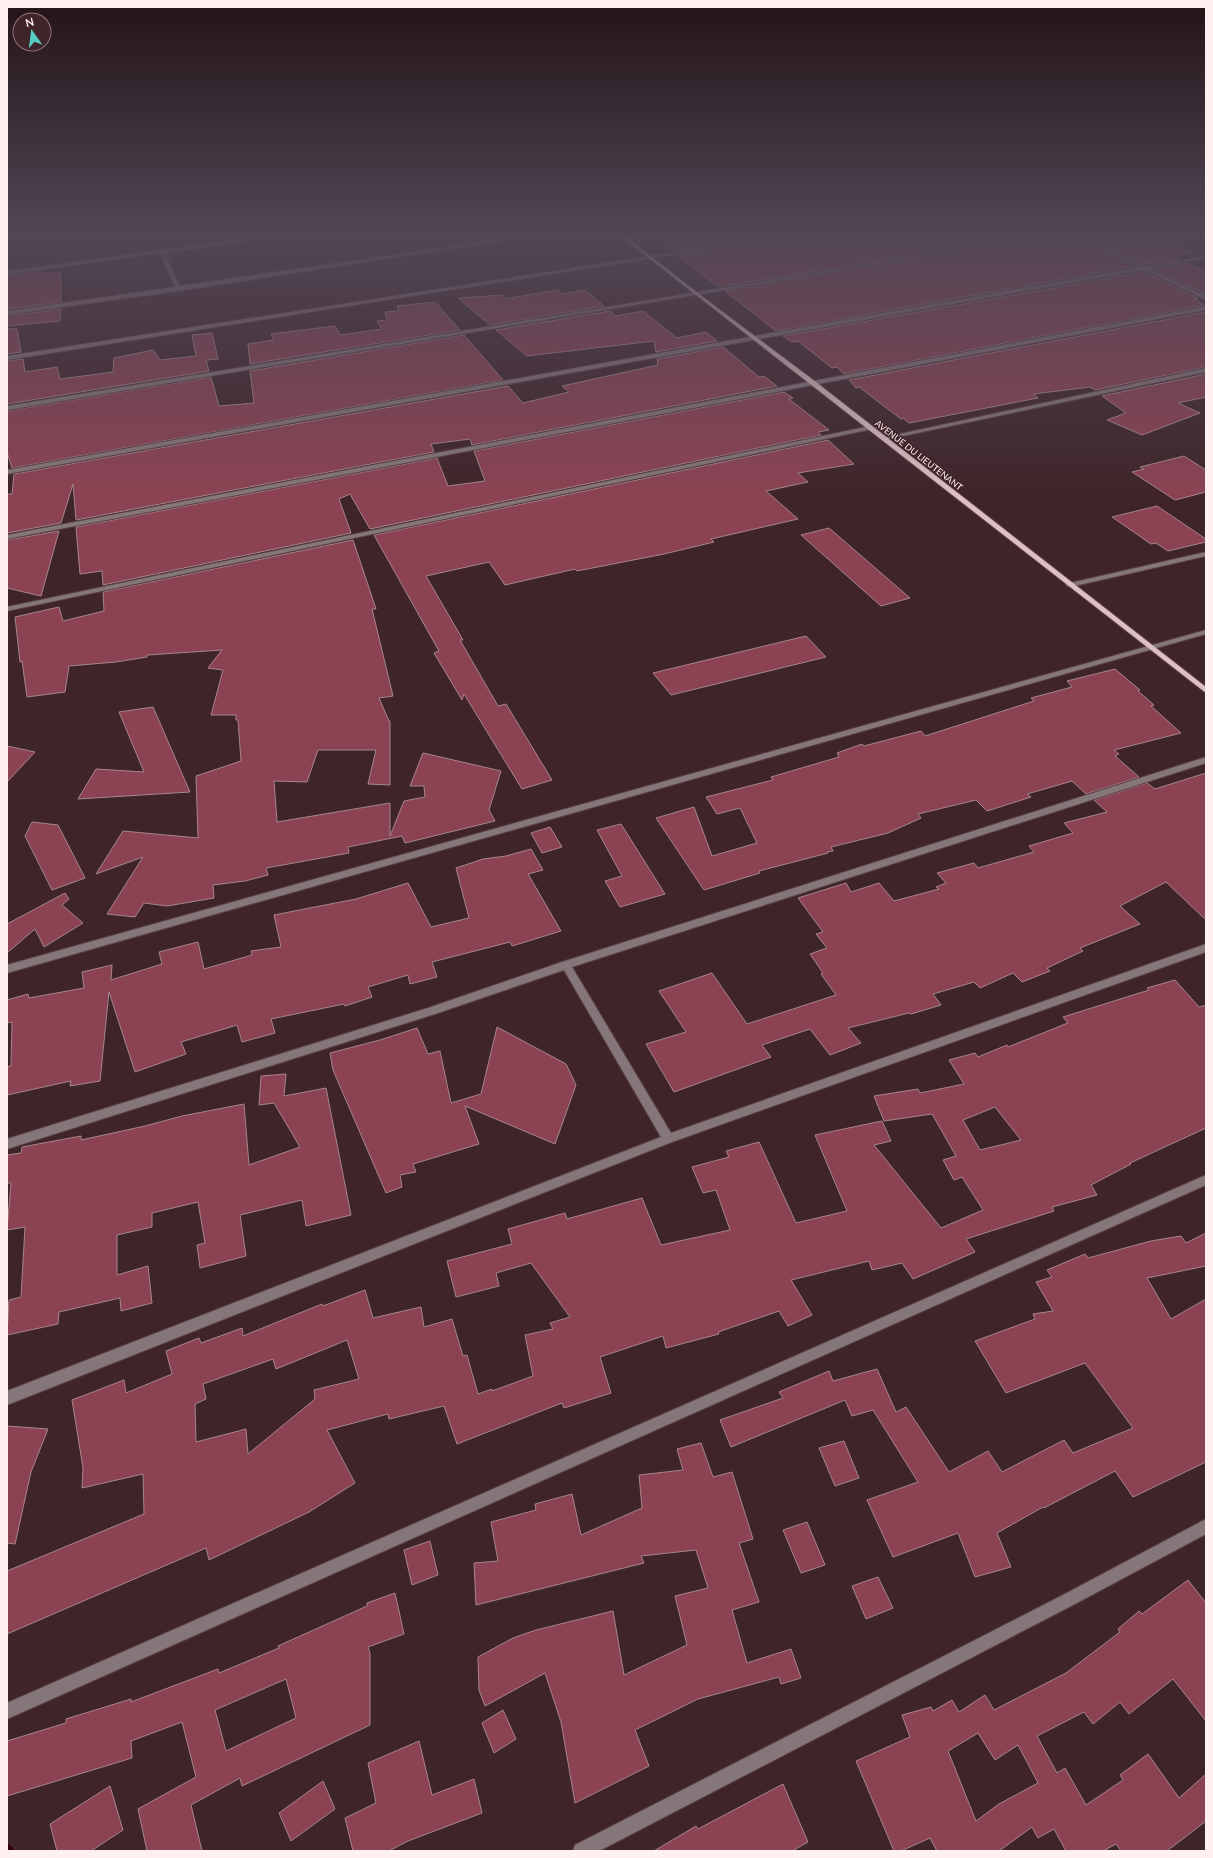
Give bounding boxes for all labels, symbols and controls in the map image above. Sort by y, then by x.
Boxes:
north arrow [12,12,52,52]
text: N [24,14,35,29]
street label: AVENUE DU LIEUTENANT [873,417,966,493]

